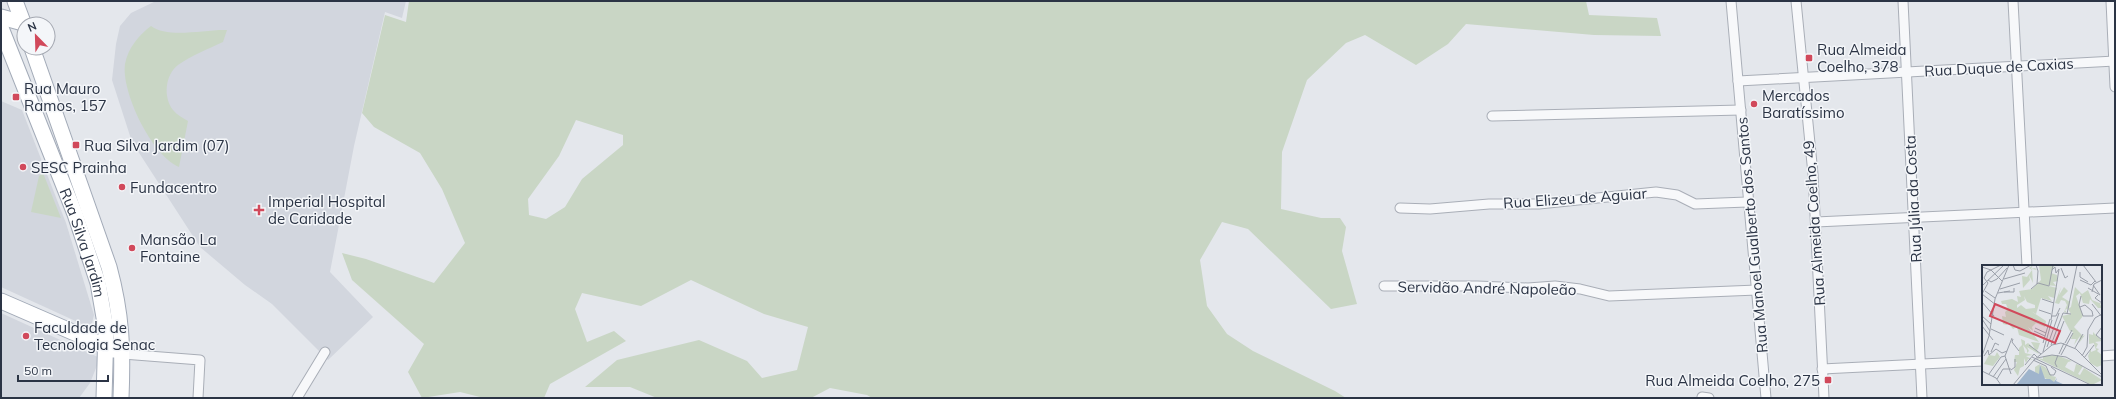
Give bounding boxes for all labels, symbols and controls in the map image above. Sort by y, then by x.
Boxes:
north arrow [16,16,56,56]
text: N [26,19,39,35]
place label: Rua Almeida Coelho, 378 [1817,40,1906,76]
marker: Rua Almeida Coelho, 378 [1804,53,1814,63]
street label: Rua Duque de Caxias [1924,54,2074,80]
place label: Rua Mauro Ramos, 157 [24,79,107,115]
place label: Mercados Baratíssimo [1762,86,1845,122]
marker: Rua Mauro Ramos, 157 [11,92,21,102]
marker: Mercados Baratíssimo [1749,99,1759,109]
street label: Rua Manoel Gualberto dos Santos [1732,116,1772,354]
street label: Rua Júlia da Costa [1900,135,1926,263]
place label: Rua Silva Jardim (07) [84,136,230,155]
marker: Rua Silva Jardim (07) [71,140,81,150]
street label: Rua Almeida Coelho, 49 [1799,140,1829,306]
place label: SESC Prainha [31,158,127,177]
marker: SESC Prainha [18,162,28,172]
place label: Fundacentro [130,178,217,197]
marker: Fundacentro [117,182,127,192]
street label: Rua Elizeu de Aguiar [1502,183,1648,213]
street label: Rua Silva Jardim [56,185,110,299]
place label: Imperial Hospital de Caridade [268,192,386,228]
marker: Imperial Hospital de Caridade [253,204,265,216]
place label: Mansão La Fontaine [140,230,217,266]
marker: Mansão La Fontaine [127,243,137,253]
inset map [1982,265,2102,385]
street label: Servidão André Napoleão [1397,277,1577,299]
place label: Faculdade de Tecnologia Senac [34,318,155,354]
marker: Faculdade de Tecnologia Senac [21,331,31,341]
scale bar [18,357,108,383]
text: 50 m [24,363,52,378]
place label: Rua Almeida Coelho, 275 [1645,371,1820,390]
marker: Rua Almeida Coelho, 275 [1823,375,1833,385]

